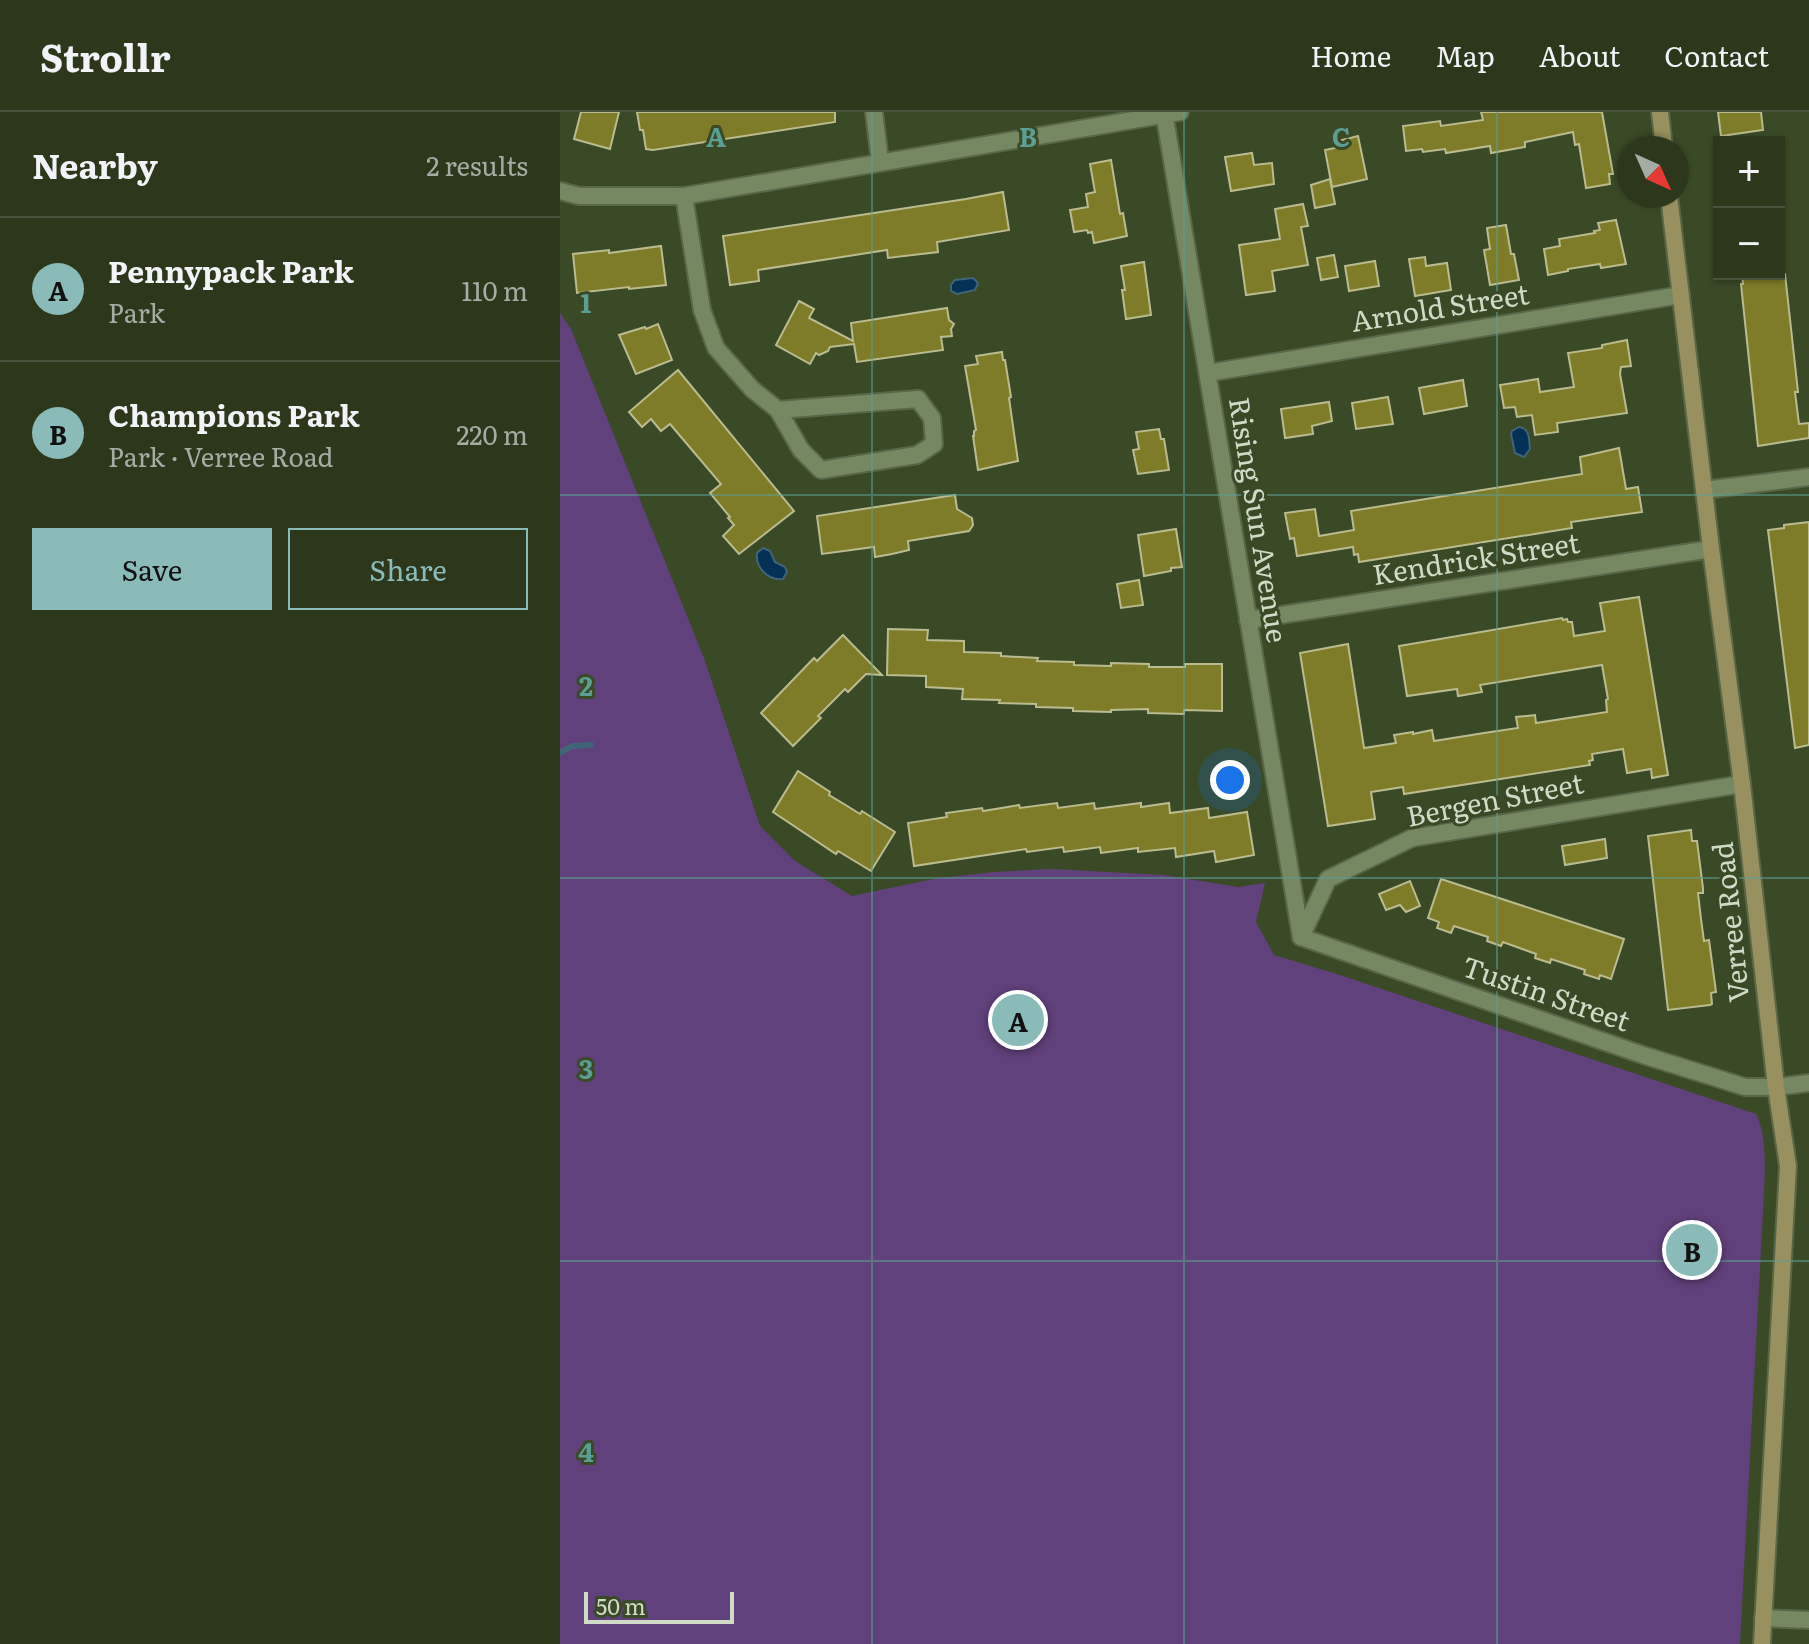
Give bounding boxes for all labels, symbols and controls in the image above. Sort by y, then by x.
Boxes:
text: Strollr [40,27,171,84]
text: Home [1310,34,1391,76]
text: Map [1435,34,1495,76]
text: About [1539,34,1620,76]
text: Contact [1664,34,1769,76]
text: A [706,116,726,155]
text: B [1019,116,1037,155]
text: C [1332,116,1350,155]
north arrow [1617,136,1689,208]
map controls [1713,136,1785,280]
button: + [1713,136,1785,208]
text: Nearby [32,139,158,189]
text: 2 results [426,145,528,184]
button: − [1713,208,1785,280]
text: Pennypack Park [108,248,354,292]
text: A [48,270,68,309]
text: 110 m [461,270,528,309]
street label: Arnold Street [1348,271,1532,341]
text: 1 [581,282,592,321]
text: Park [108,292,165,331]
text: Champions Park [108,392,360,436]
street label: Rising Sun Avenue [1220,394,1300,645]
text: B [49,414,67,453]
text: 220 m [456,414,528,453]
text: Park · Verree Road [108,436,334,475]
street label: Kendrick Street [1369,520,1583,594]
button: Save [32,528,272,610]
button: Share [288,528,528,610]
text: 2 [579,665,593,704]
your location [1210,760,1250,800]
street label: Bergen Street [1402,760,1587,836]
street label: Verree Road [1700,840,1758,1004]
street label: Tustin Street [1457,944,1637,1041]
pin: A [992,990,1044,1050]
text: 3 [579,1048,593,1087]
pin: B [1666,1220,1718,1280]
text: 4 [578,1431,594,1470]
scale bar [584,1588,734,1624]
text: 50 m [596,1589,646,1622]

